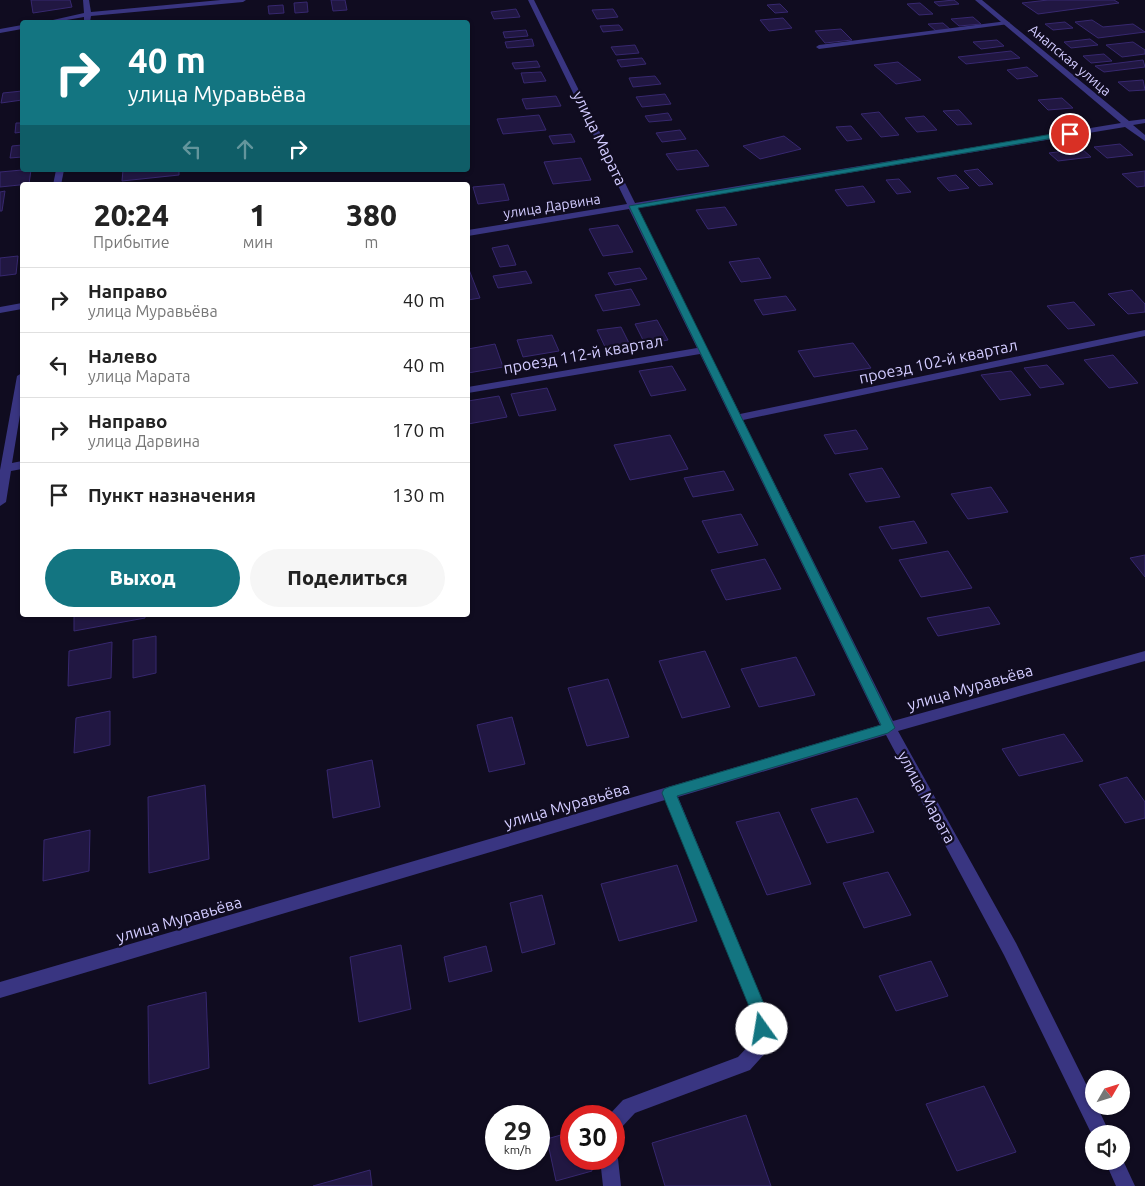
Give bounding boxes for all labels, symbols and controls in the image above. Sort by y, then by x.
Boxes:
street label: Анапская улица [1026,21,1114,99]
icon: right [45,40,110,105]
text: 40 m [128,40,206,80]
text: улица Муравьёва [128,81,306,106]
street label: улица Марата [569,88,631,188]
pin [1049,113,1091,155]
icon: arrive [1056,120,1084,148]
icon: left [178,135,206,163]
icon: ahead [231,135,259,163]
icon: right [284,135,312,163]
street label: улица Дарвина [502,190,602,222]
text: 20:24 [94,198,169,232]
text: 1 [249,198,266,232]
text: 380 [346,198,397,232]
text: Прибытие [93,233,170,251]
text: мин [243,233,273,251]
text: m [365,233,378,251]
text: Направо [88,280,168,302]
icon: right [45,286,73,314]
text: 40 m [403,289,445,311]
text: улица Муравьёва [88,302,218,320]
street label: проезд 112-й квартал [502,331,664,377]
street label: проезд 102-й квартал [857,335,1019,387]
text: Налево [88,345,157,367]
icon: left [45,351,73,379]
text: 40 m [403,354,445,376]
text: улица Марата [88,367,191,385]
text: Направо [88,410,168,432]
icon: right [45,416,73,444]
text: 170 m [392,419,445,441]
text: улица Дарвина [88,432,200,450]
icon: arrive [45,481,73,509]
text: Пункт назначения [88,484,256,506]
text: 130 m [392,484,445,506]
button: Выход [45,549,240,607]
button: Поделиться [250,549,445,607]
street label: улица Муравьёва [905,660,1035,714]
street label: улица Марата [894,748,960,846]
street label: улица Муравьёва [502,778,632,832]
street label: улица Муравьёва [114,892,244,946]
position arrow [735,1002,787,1054]
north arrow [1085,1070,1130,1115]
map controls [1085,1070,1130,1170]
speed limit sign: 30 [560,1105,625,1170]
text: 29 [503,1117,532,1145]
button: sound [1085,1125,1130,1170]
text: km/h [504,1143,531,1156]

